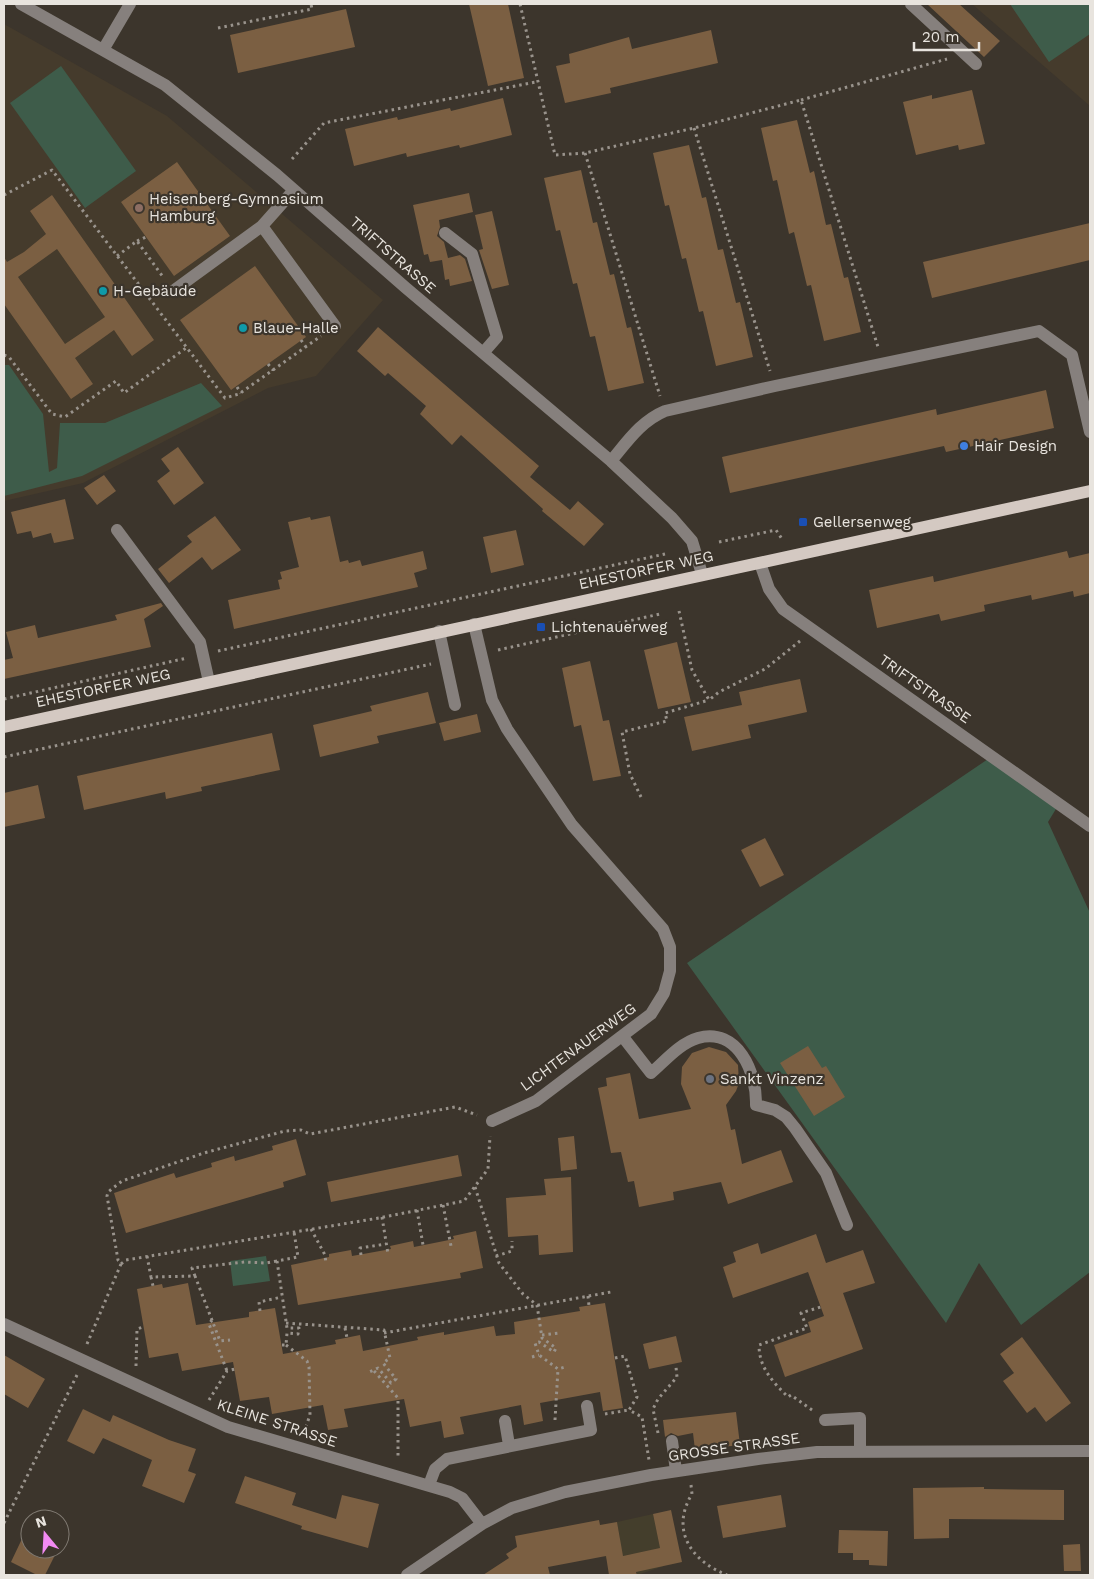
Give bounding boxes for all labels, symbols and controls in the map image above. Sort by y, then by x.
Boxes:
scale bar [914,20,979,52]
text: 20 m [922,28,960,46]
place label: Heisenberg-Gymnasium Hamburg [149,190,324,225]
marker: Heisenberg-Gymnasium Hamburg [133,202,145,214]
street label: TRIFTSTRASSE [346,213,440,297]
place label: H-Gebäude [113,282,196,300]
marker: H-Gebäude [97,285,109,297]
place label: Blaue-Halle [253,319,339,337]
marker: Blaue-Halle [237,322,249,334]
place label: Hair Design [974,437,1057,455]
marker: Hair Design [958,440,970,452]
place label: Gellersenweg [813,513,911,531]
marker: Gellersenweg [797,516,809,528]
street label: EHESTORFER WEG [577,547,715,593]
place label: Lichtenauerweg [551,618,667,636]
marker: Lichtenauerweg [535,621,547,633]
street label: TRIFTSTRASSE [876,651,974,727]
street label: EHESTORFER WEG [34,665,172,711]
street label: LICHTENAUERWEG [517,999,639,1095]
place label: Sankt Vinzenz [720,1070,823,1088]
marker: Sankt Vinzenz [704,1073,716,1085]
street label: KLEINE STRASSE [215,1395,339,1451]
street label: GROSSE STRASSE [667,1429,801,1465]
north arrow [20,1509,70,1559]
text: N [34,1512,48,1531]

